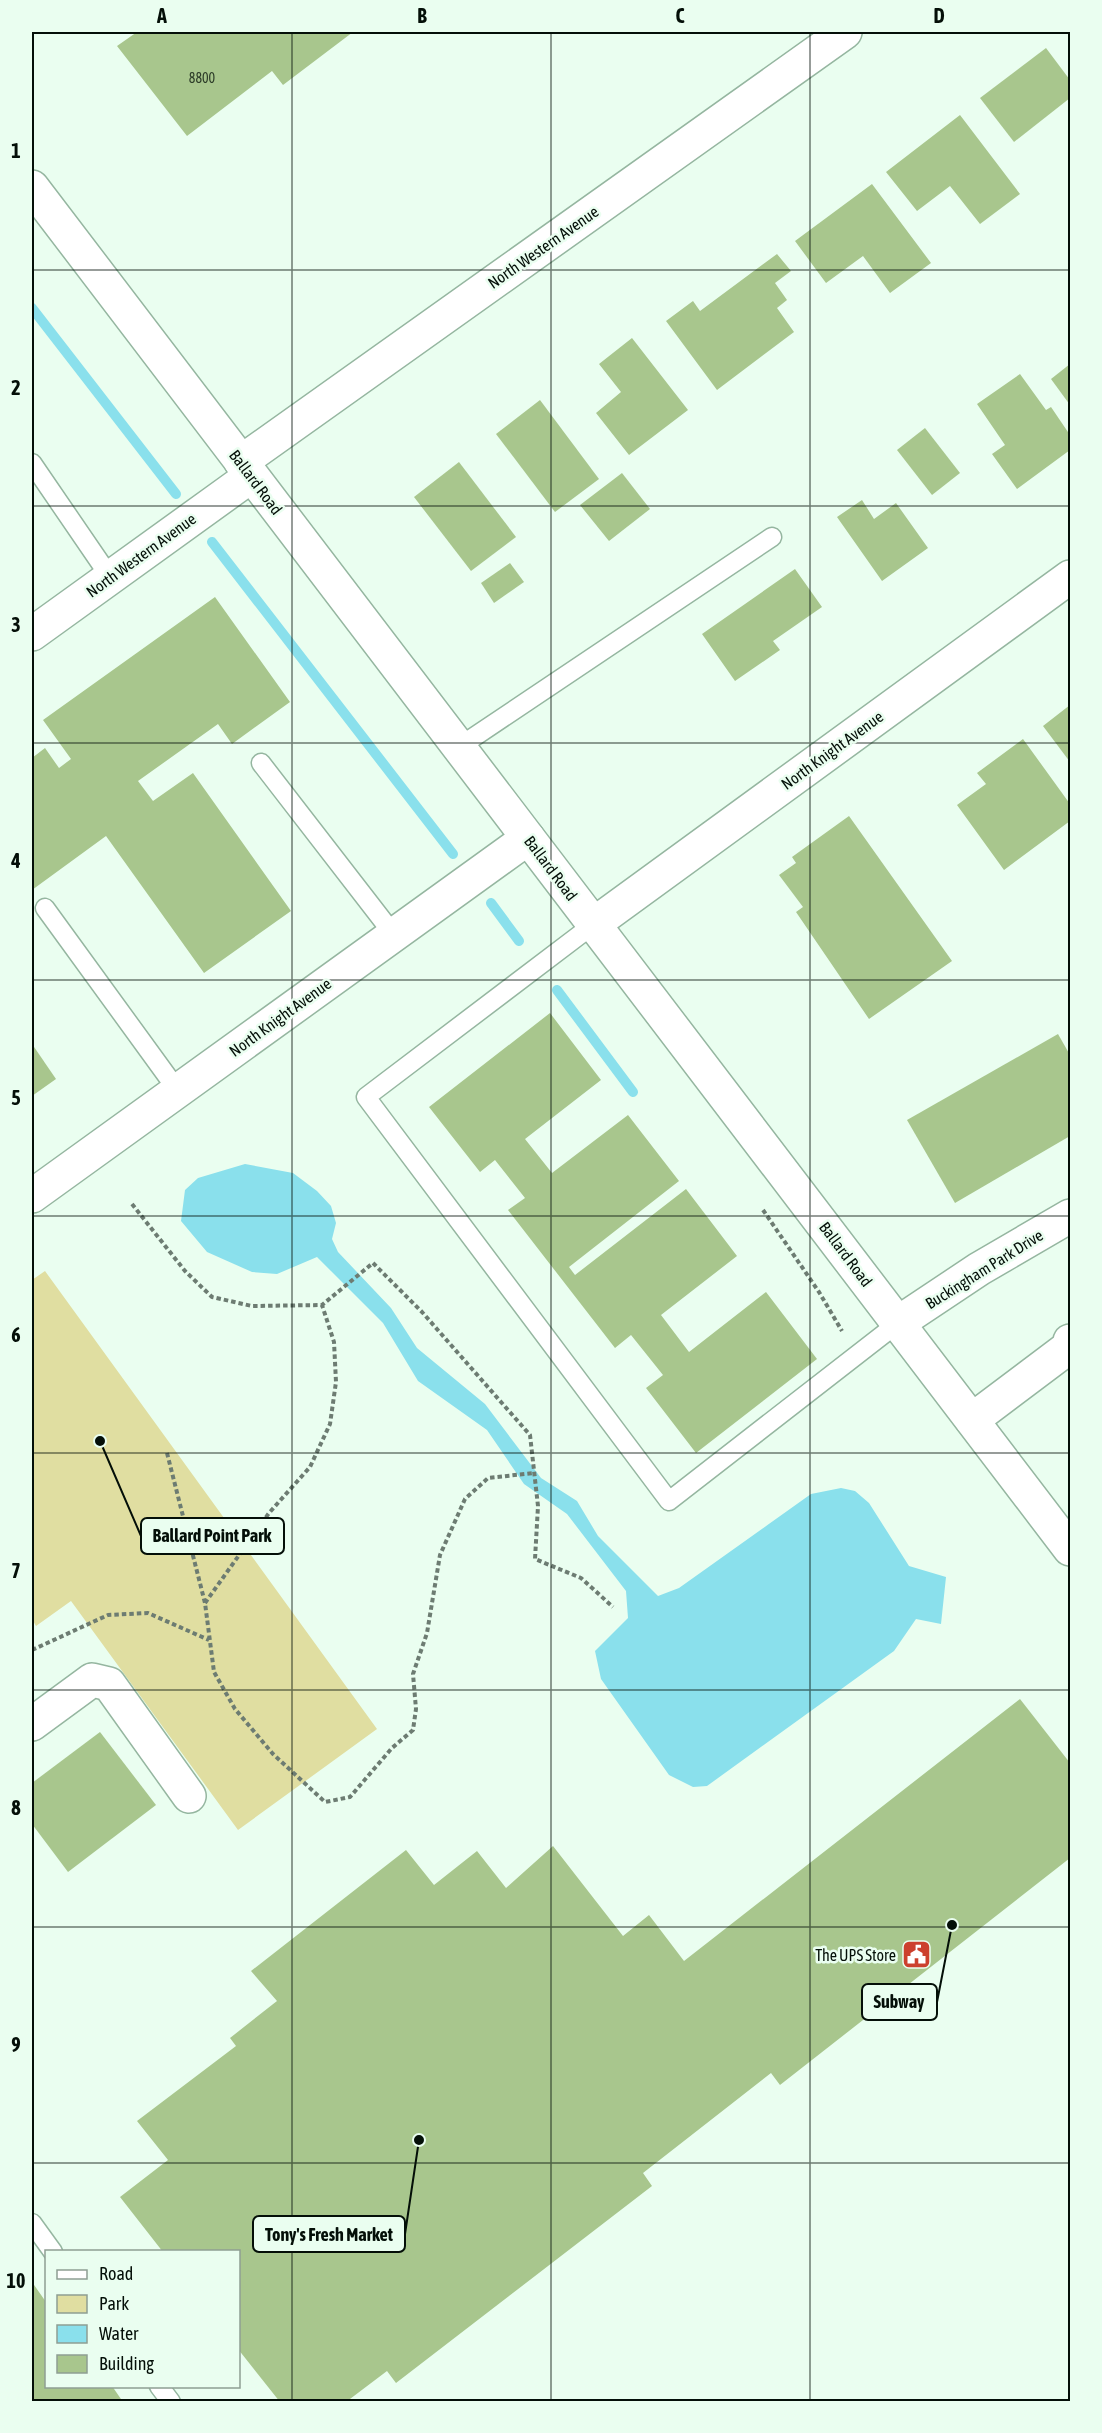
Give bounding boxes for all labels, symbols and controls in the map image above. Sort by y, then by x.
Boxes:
text: A [156,4,167,27]
text: B [417,4,427,27]
text: C [676,4,685,27]
text: D [933,4,945,27]
house number: 8800 [189,70,216,86]
text: 1 [11,139,21,162]
street label: North Western Avenue [484,202,602,292]
text: 2 [11,376,21,399]
street label: Ballard Road [226,446,286,518]
street label: North Western Avenue [83,509,199,601]
text: 3 [11,613,21,636]
street label: North Knight Avenue [778,707,887,794]
street label: Ballard Road [521,832,581,904]
text: 4 [10,849,21,872]
street label: North Knight Avenue [226,974,335,1061]
text: 5 [11,1086,21,1109]
street label: Ballard Road [816,1218,876,1290]
street label: Buckingham Park Drive [922,1226,1047,1313]
text: 6 [11,1323,21,1346]
callout: Ballard Point Park [141,1518,284,1554]
text: Ballard Point Park [153,1525,272,1546]
text: 7 [11,1559,21,1582]
text: 8 [11,1796,21,1819]
public building icon: The UPS Store [901,1939,933,1971]
place label: The UPS Store [815,1946,896,1964]
callout: Subway [862,1984,937,2020]
text: Subway [874,1991,925,2012]
text: 9 [11,2033,21,2056]
callout: Tony's Fresh Market [253,2216,405,2252]
text: Tony's Fresh Market [265,2224,394,2245]
legend [45,2250,240,2388]
text: Road [99,2263,133,2284]
text: 10 [7,2269,25,2292]
text: Park [99,2293,129,2314]
text: Water [99,2323,139,2344]
text: Building [99,2353,154,2374]

